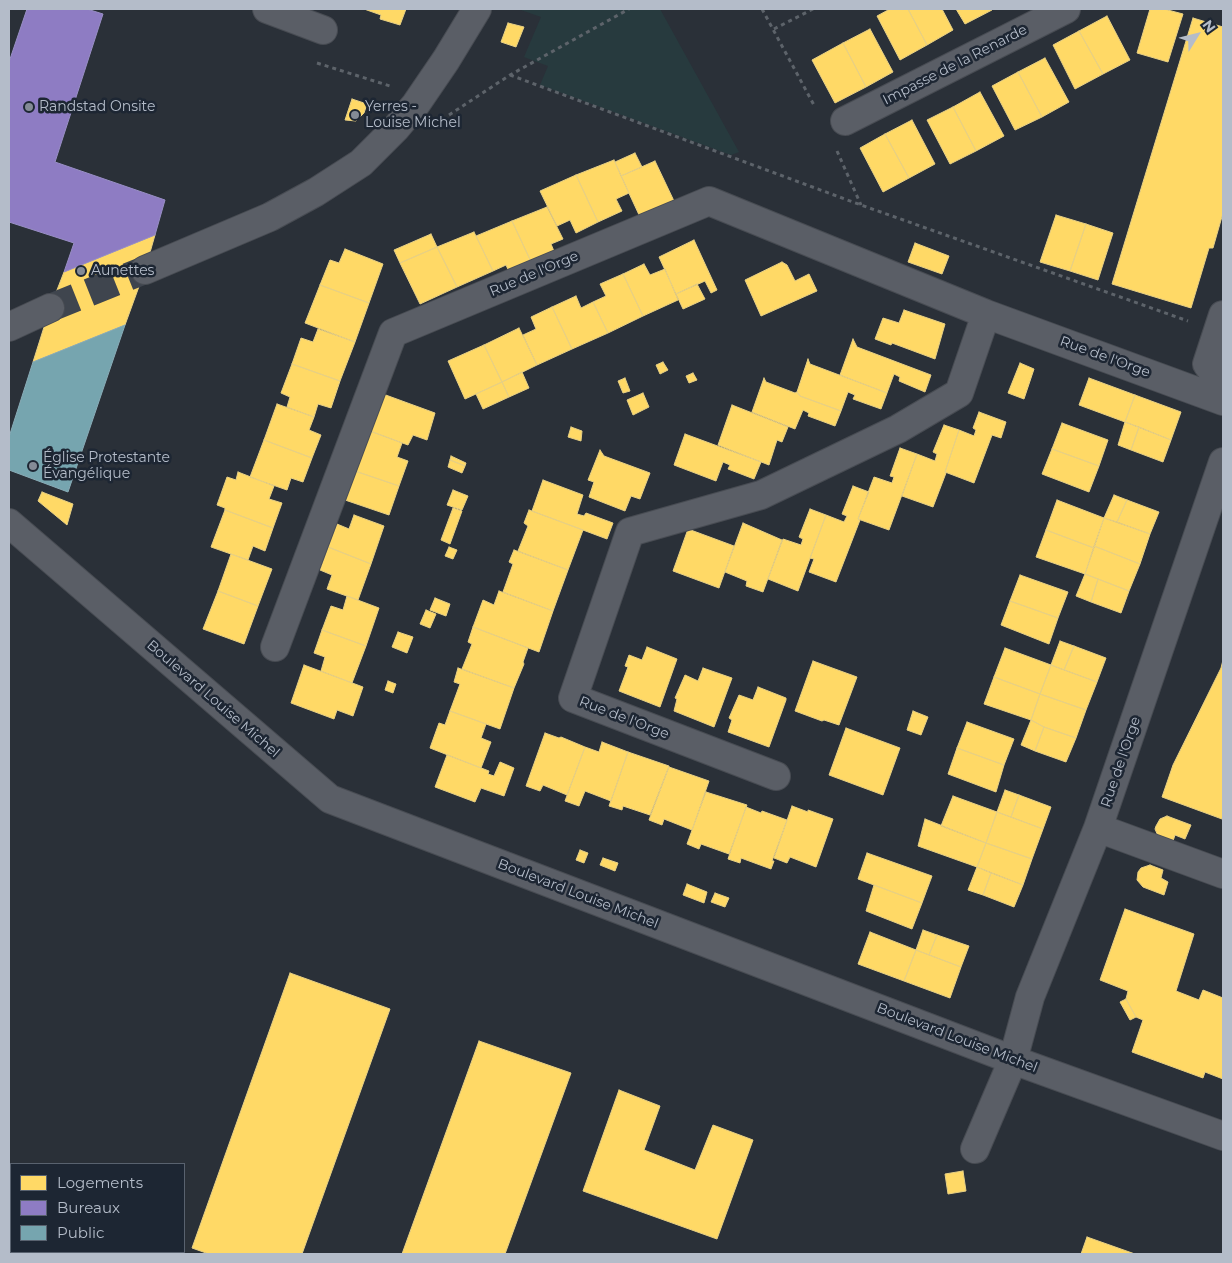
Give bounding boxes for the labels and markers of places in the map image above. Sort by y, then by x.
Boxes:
place label: Randstad Onsite [39,99,155,115]
place label: Yerres - Louise Michel [365,99,461,132]
marker: Randstad Onsite [23,101,35,113]
marker: Yerres - Louise Michel [349,109,361,121]
place label: Aunettes [91,263,154,279]
marker: Aunettes [75,265,87,277]
place label: Église Protestante Évangélique [43,450,170,482]
marker: Église Protestante Évangélique [27,460,39,472]

